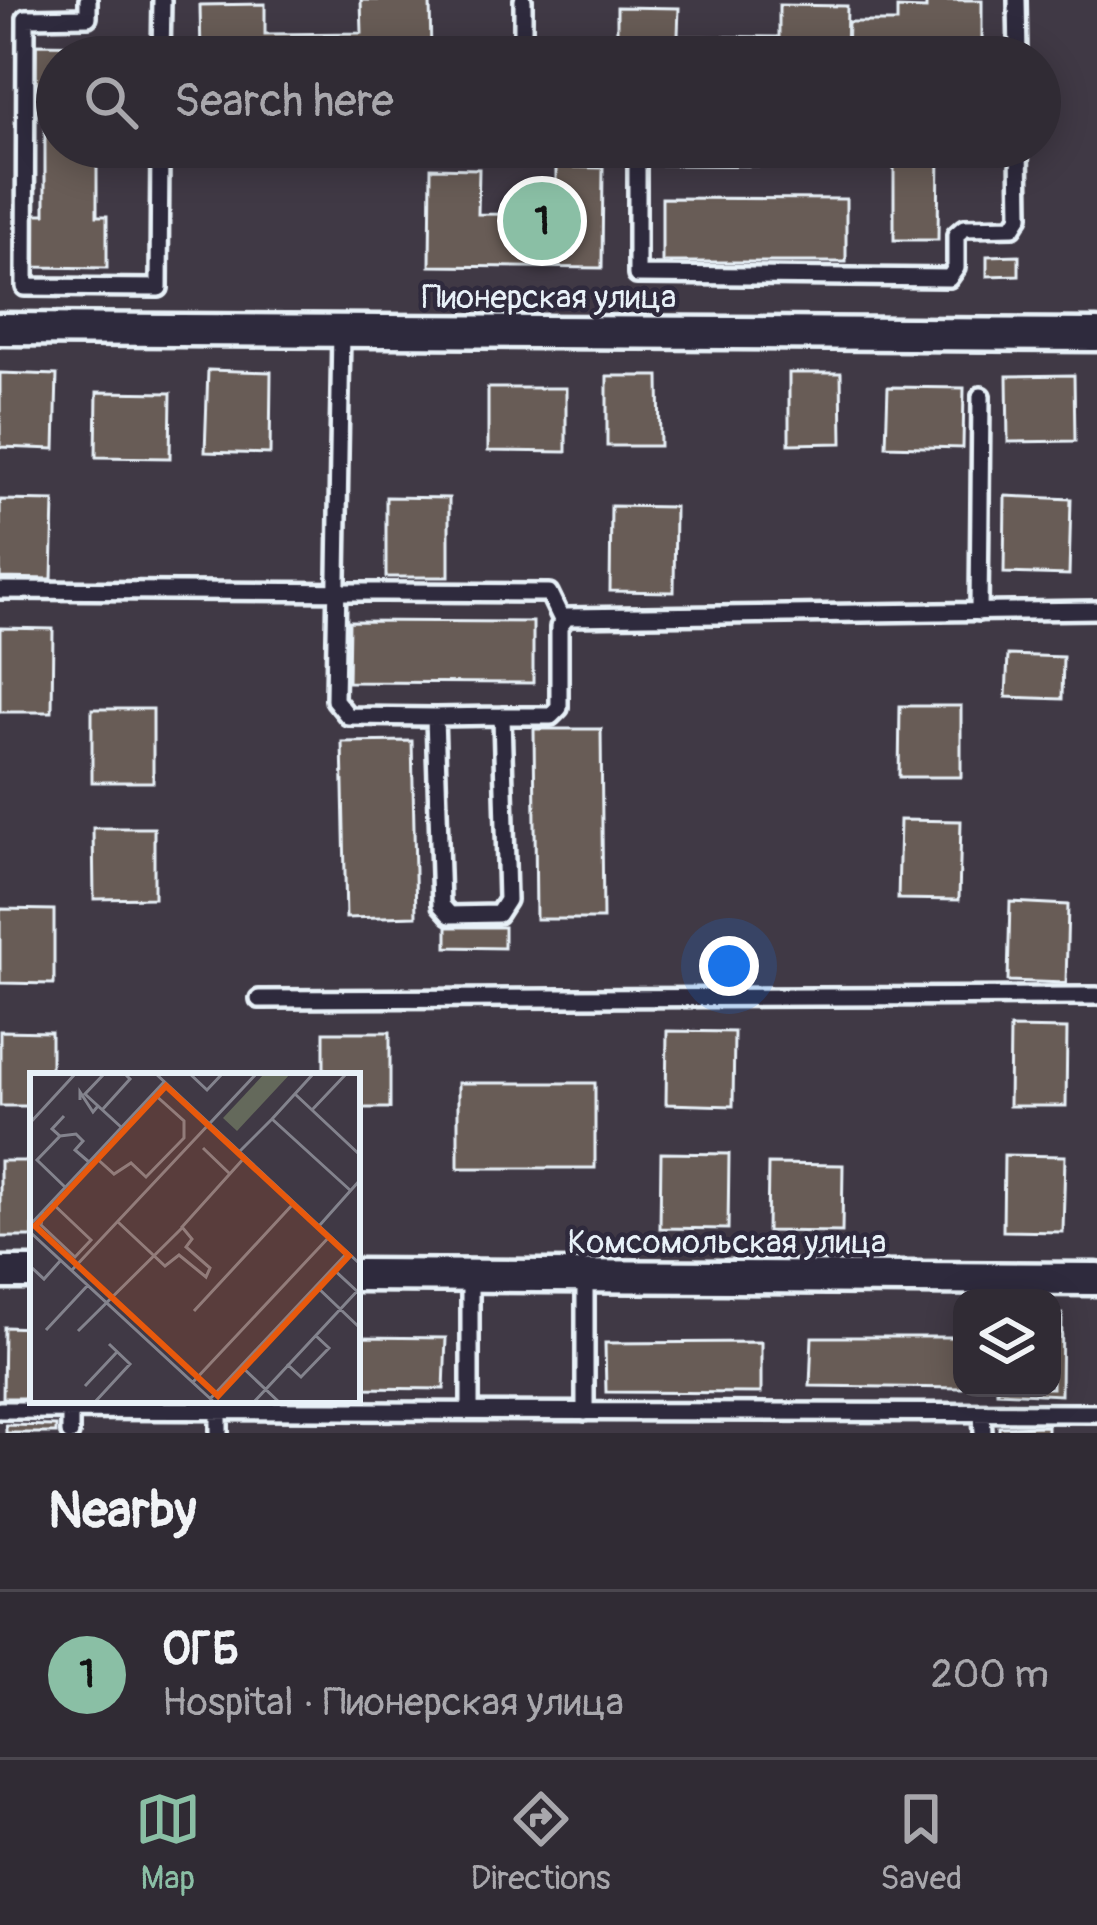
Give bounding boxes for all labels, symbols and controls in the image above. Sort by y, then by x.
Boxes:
search box [36,36,1061,168]
icon: search [78,69,144,135]
text: Search here [174,74,394,130]
pin: 1 [503,176,581,266]
street label: Пионерская улица [422,277,676,318]
your location [699,936,759,996]
inset map [30,1073,360,1403]
street label: Комсомольская улица [568,1222,886,1263]
map controls [953,1289,1061,1397]
button: layers [953,1289,1061,1397]
text: Nearby [48,1479,196,1543]
text: ОГБ [162,1622,239,1678]
text: 1 [79,1650,95,1699]
text: 200 m [931,1650,1049,1699]
text: Hospital · Пионерская улица [162,1678,624,1727]
tab: Map [135,1786,201,1899]
tab: Directions [471,1786,611,1899]
tab: Saved [880,1786,962,1899]

